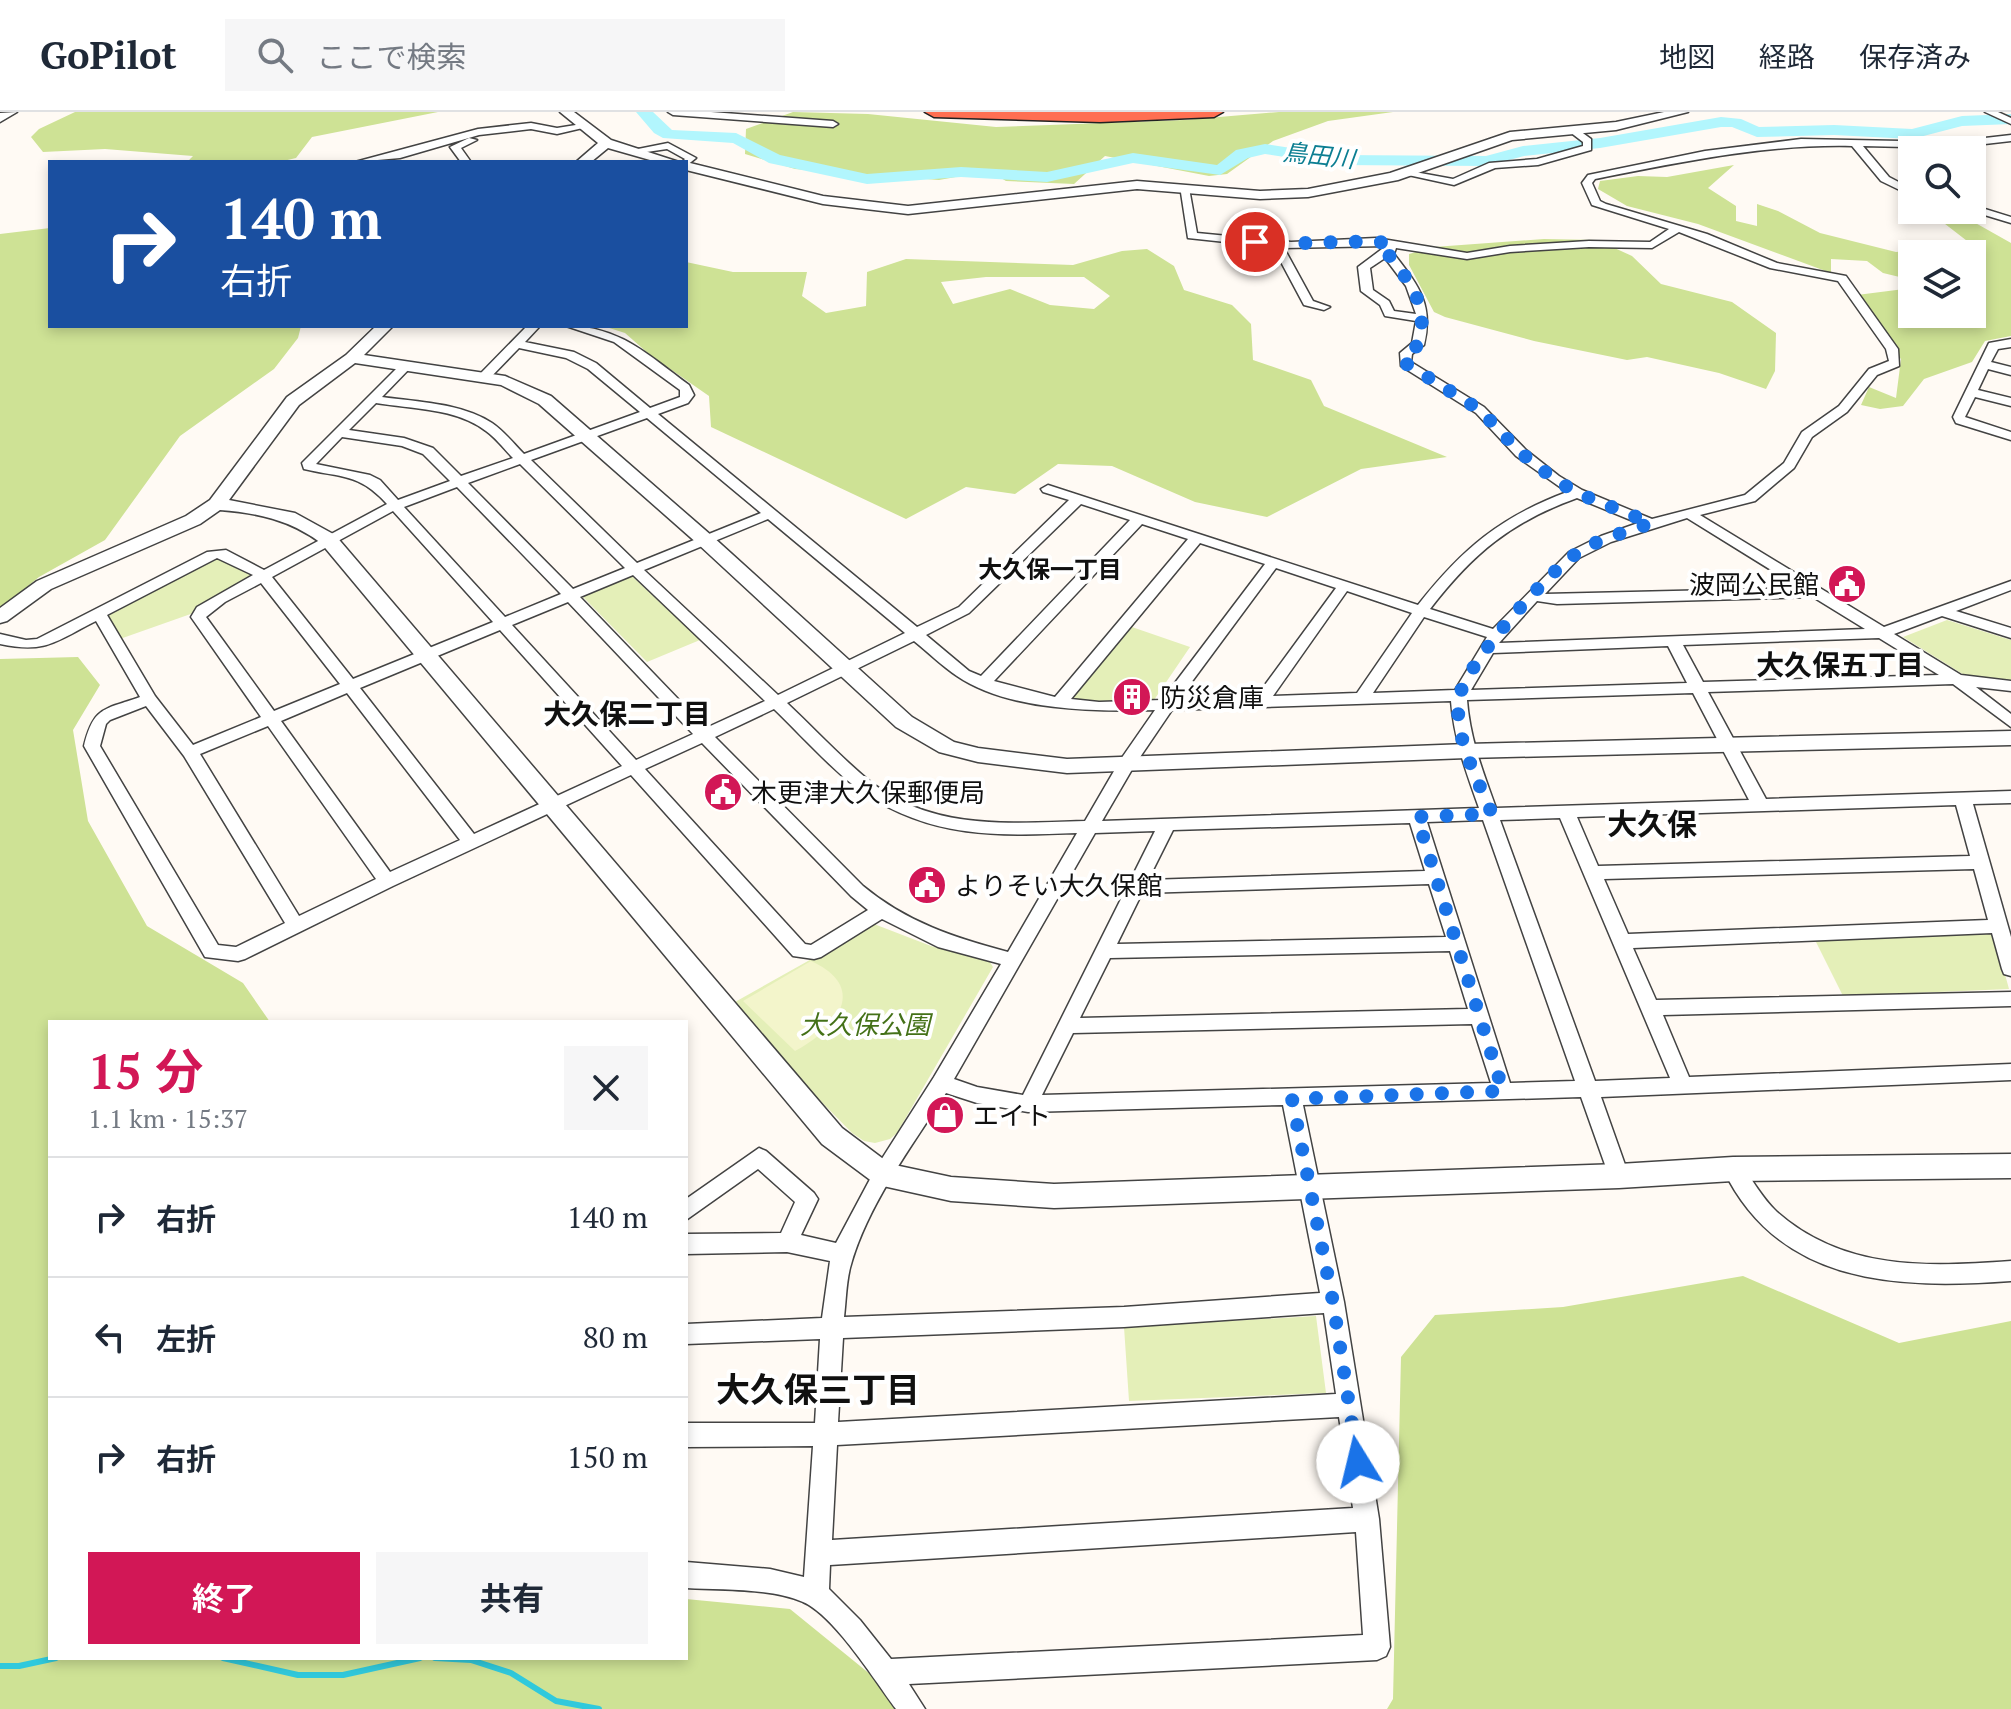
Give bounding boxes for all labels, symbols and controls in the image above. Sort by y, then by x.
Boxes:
search box [225,19,785,91]
text: GoPilot [40,30,177,80]
icon: search [253,33,297,77]
text: ここで検索 [317,37,467,77]
text: 地図 [1659,38,1715,75]
text: 経路 [1759,38,1815,75]
text: 保存済み [1859,38,1971,75]
water label: 鳥田川 [1282,135,1359,175]
map controls [1898,136,1986,328]
button: search [1898,136,1986,224]
text: 140 m [220,181,382,255]
icon: right [88,192,192,296]
pin [1221,208,1289,276]
icon: arrive [1233,220,1277,264]
button: layers [1898,240,1986,328]
text: 右折 [220,257,292,304]
district label: 大久保一丁目 [978,553,1122,585]
public building icon: 波岡公民館 [1826,563,1868,605]
place label: 波岡公民館 [1689,567,1819,601]
district label: 大久保五丁目 [1756,646,1924,683]
building icon: 防災倉庫 [1111,676,1153,718]
place label: 防災倉庫 [1160,680,1264,714]
district label: 大久保二丁目 [543,695,711,732]
public building icon: 木更津大久保郵便局 [702,771,744,813]
place label: 木更津大久保郵便局 [751,775,985,809]
district label: 大久保 [1607,804,1697,844]
public building icon: よりそい大久保館 [906,864,948,906]
place label: よりそい大久保館 [955,868,1162,902]
park label: 大久保公園 [800,1007,934,1041]
text: 15 分 [88,1039,203,1103]
button: close [564,1046,648,1130]
shop icon: エイト [924,1094,966,1136]
place label: エイト [973,1098,1051,1132]
text: 1.1 km · 15:37 [88,1101,248,1135]
icon: right [88,1195,132,1239]
text: 140 m [567,1197,648,1237]
text: 右折 [156,1199,216,1239]
icon: left [88,1315,132,1359]
text: 80 m [583,1317,648,1357]
text: 左折 [156,1319,216,1359]
district label: 大久保三丁目 [716,1367,920,1412]
position arrow [1316,1420,1400,1504]
icon: right [88,1435,132,1479]
text: 150 m [567,1437,648,1477]
text: 右折 [156,1439,216,1479]
button: 終了 [88,1552,360,1644]
button: 共有 [376,1552,648,1644]

